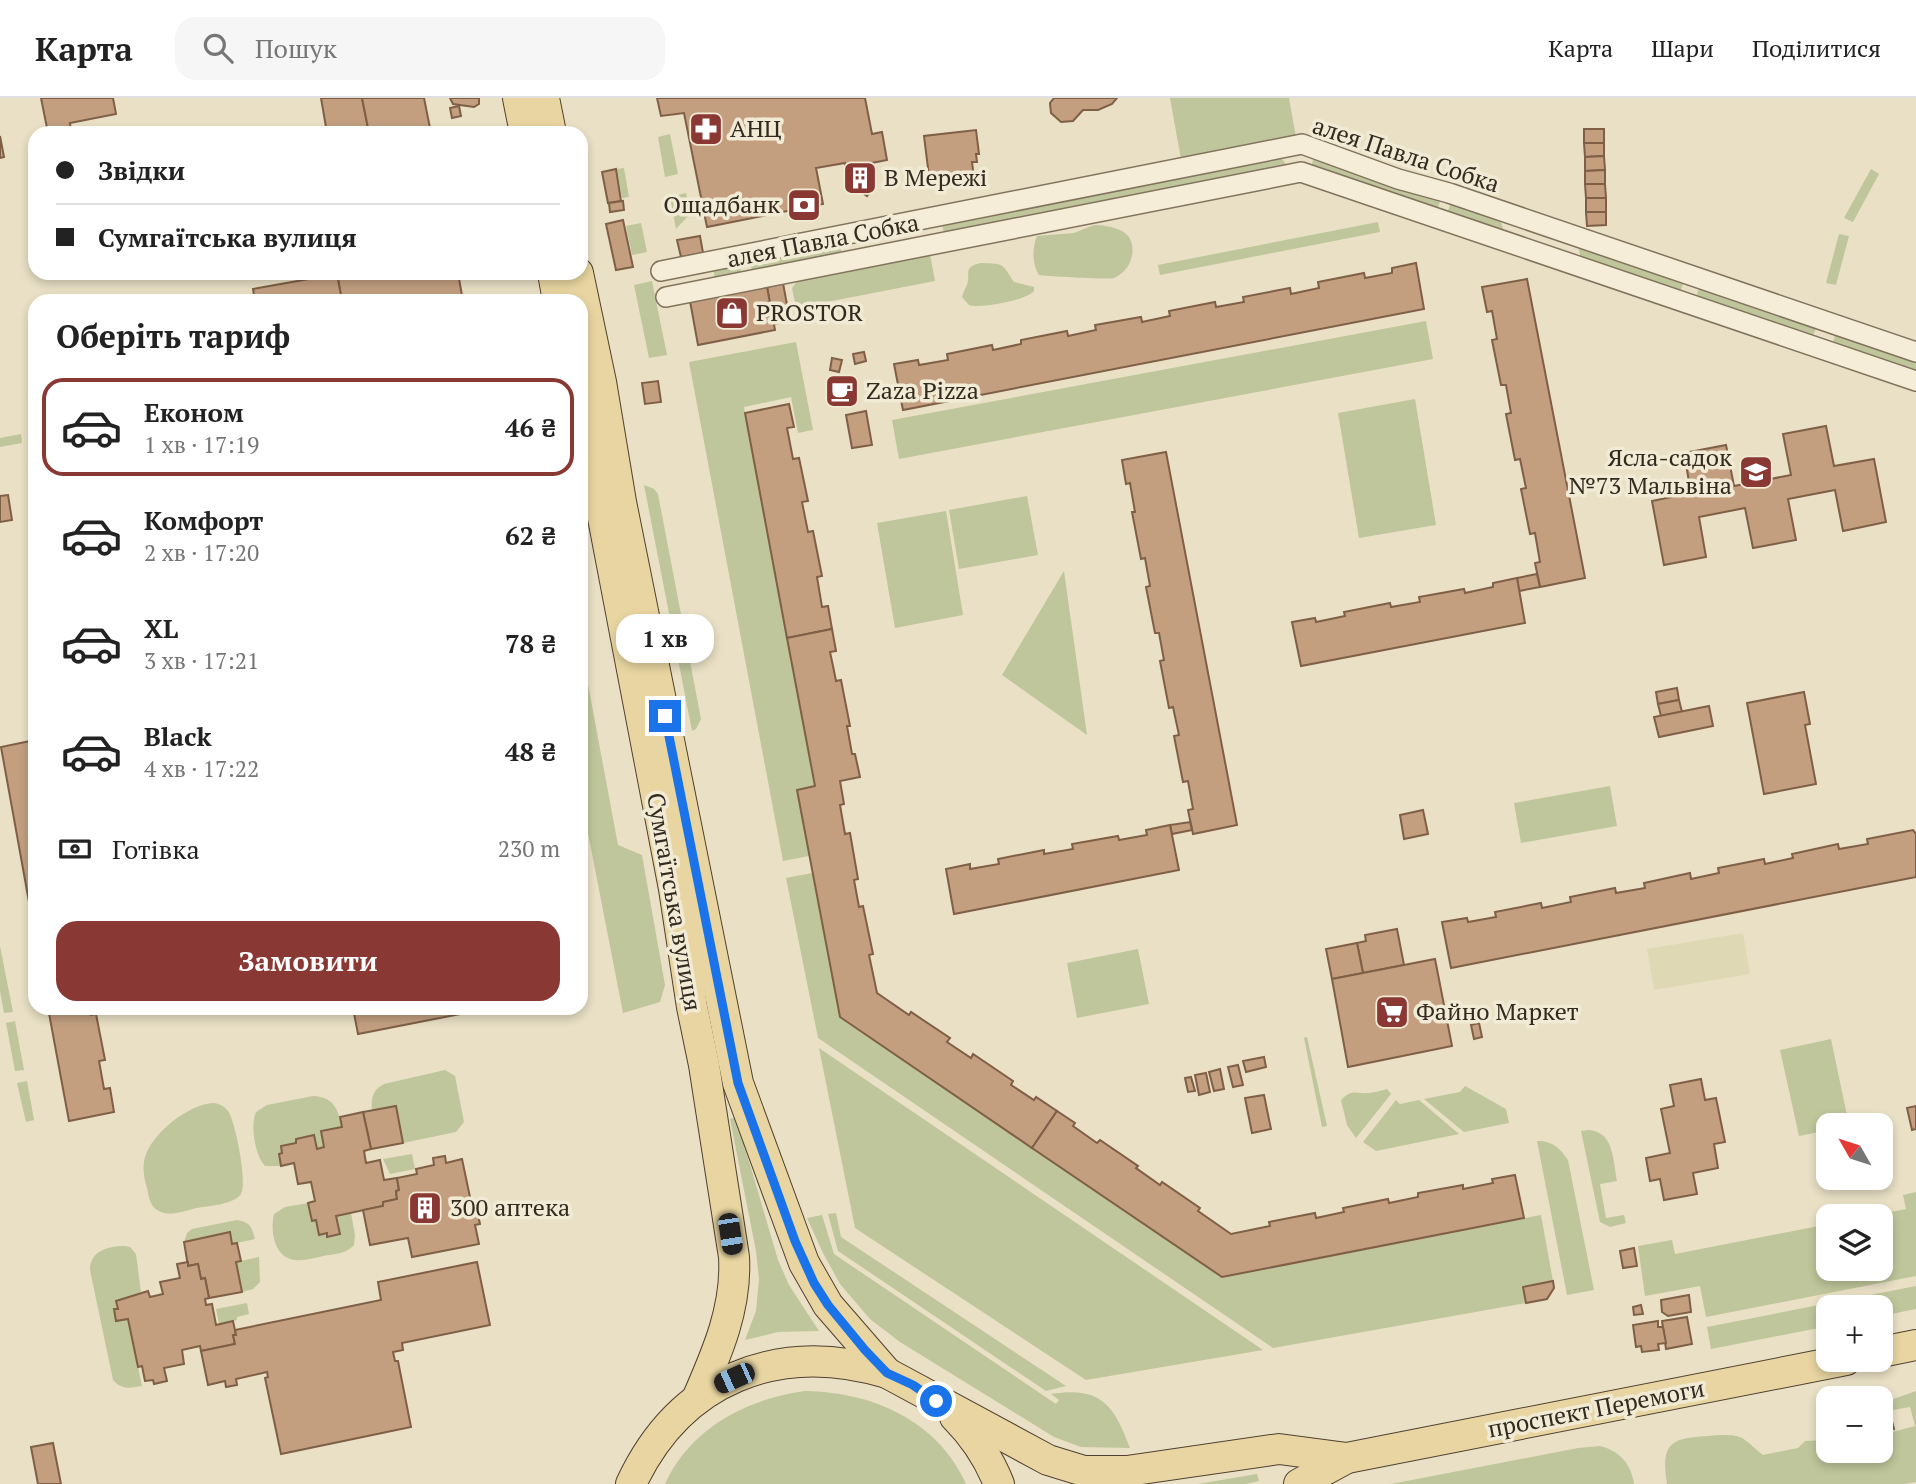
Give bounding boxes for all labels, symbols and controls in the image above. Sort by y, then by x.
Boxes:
search box [175,17,665,80]
text: Карта [35,27,133,70]
icon: search [199,29,237,67]
text: Пошук [255,31,337,65]
text: Карта [1548,32,1613,64]
text: Шари [1651,32,1714,64]
text: Поділитися [1752,32,1881,64]
street label: алея Павла Собка [1309,109,1504,199]
pharmacy icon: АНЦ [687,110,725,148]
place label: АНЦ [730,112,782,144]
text: Звідки [98,153,185,187]
building icon: В Мережі [841,159,879,197]
place label: В Мережі [884,161,987,193]
bank icon: Ощадбанк [785,186,823,224]
place label: Ощадбанк [663,188,780,220]
street label: алея Павла Собка [724,206,921,274]
text: Сумгаїтська вулиця [98,220,357,254]
shop icon: PROSTOR [713,294,751,332]
place label: PROSTOR [756,296,864,328]
text: Оберіть тариф [56,315,290,357]
cafe icon: Zaza Pizza [823,372,861,410]
place label: Zaza Pizza [866,374,979,406]
text: Економ [144,395,244,429]
icon: car [60,396,123,459]
text: 46 ₴ [505,410,556,444]
text: 1 хв · 17:19 [144,429,259,460]
place label: Ясла-садок №73 Мальвіна [1569,441,1732,501]
school or university icon: Ясла-садок №73 Мальвіна [1737,453,1775,491]
text: Комфорт [144,503,263,537]
icon: car [60,504,123,567]
text: 62 ₴ [505,518,556,552]
text: 2 хв · 17:20 [144,537,259,568]
text: XL [144,611,178,645]
icon: car [60,612,123,675]
callout: 1 хв [616,614,714,664]
text: 1 хв [642,623,688,654]
text: 78 ₴ [505,626,556,660]
text: 3 хв · 17:21 [144,645,259,676]
route end [649,700,681,732]
text: Black [144,719,212,753]
icon: car [60,720,123,783]
text: 48 ₴ [505,734,556,768]
text: 4 хв · 17:22 [144,753,259,784]
street label: Сумгаїтська вулиця [640,790,710,1013]
icon: cash [56,830,94,868]
text: Готівка [112,832,200,866]
text: 230 m [498,833,560,864]
button: Замовити [56,921,560,1001]
supermarket icon: Файно Маркет [1373,993,1411,1031]
place label: Файно Маркет [1416,995,1579,1027]
north arrow [1816,1113,1894,1190]
map controls [1816,1113,1893,1463]
building icon: 300 аптека [406,1189,444,1227]
place label: 300 аптека [450,1191,570,1223]
button: layers [1816,1204,1893,1281]
car [717,1212,744,1256]
button: + [1816,1295,1893,1372]
car [711,1360,758,1396]
street label: проспект Перемоги [1485,1371,1707,1445]
route start [920,1385,952,1417]
button: − [1816,1386,1893,1463]

